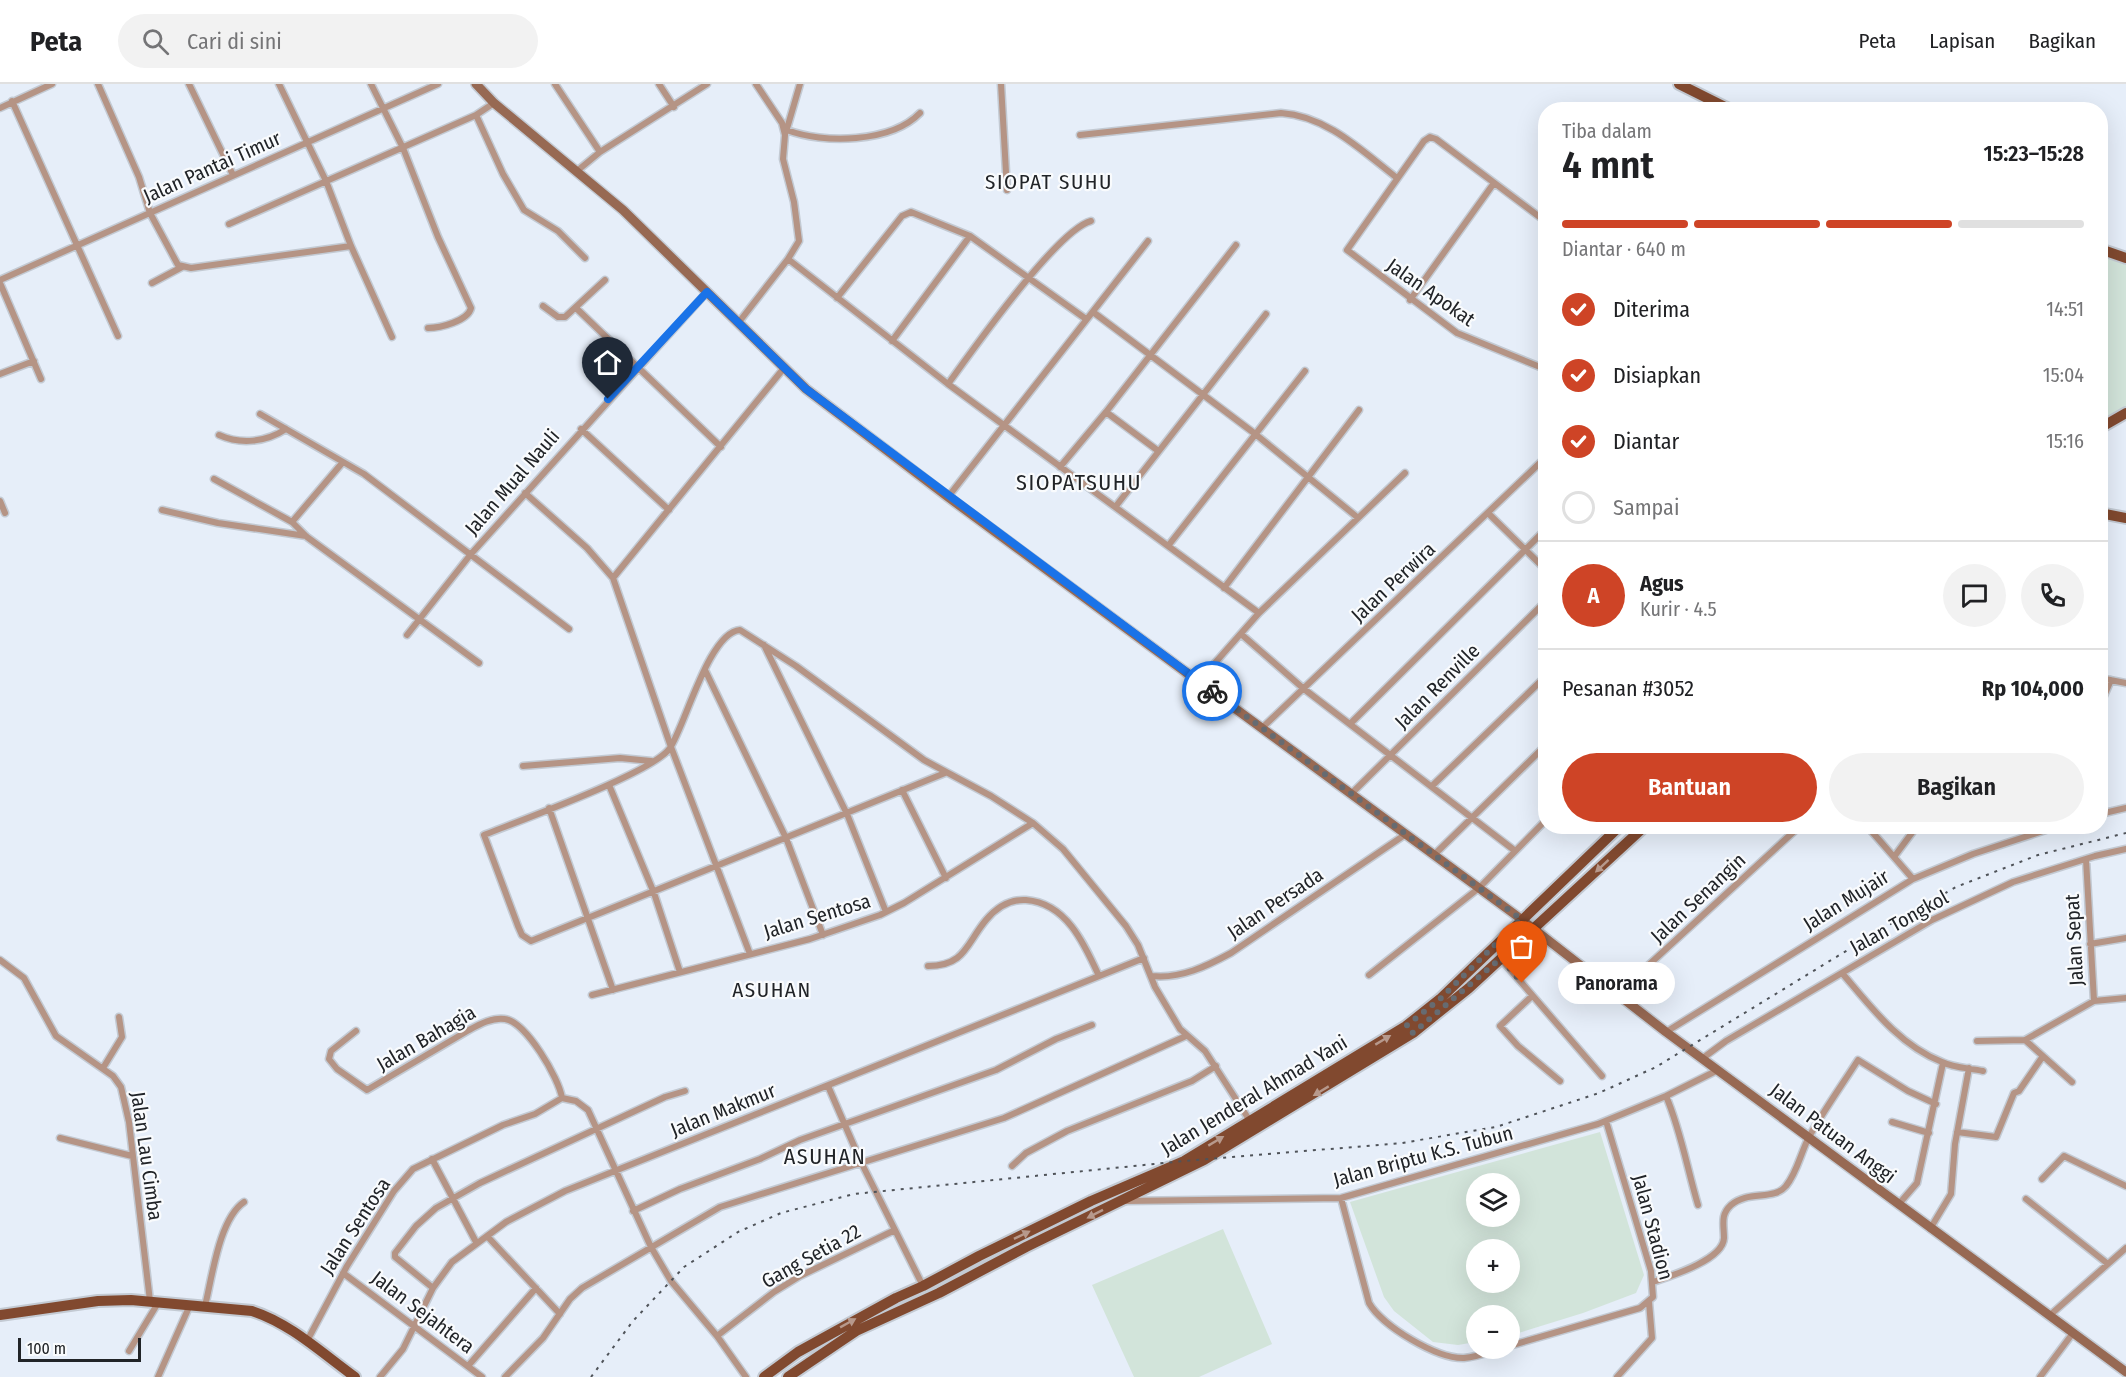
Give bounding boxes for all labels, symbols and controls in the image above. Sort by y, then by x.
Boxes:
search box [118,14,538,68]
text: Peta [30,25,82,58]
icon: search [139,25,172,58]
text: Cari di sini [187,28,282,55]
text: Peta [1859,28,1896,54]
text: Lapisan [1929,28,1995,54]
text: Bagikan [2028,28,2096,54]
text: Tiba dalam [1562,119,1652,143]
street label: Jalan Pantai Timur [139,126,285,208]
text: 15:23–15:28 [1984,140,2084,167]
text: 4 mnt [1562,142,1654,188]
district label: SIOPAT SUHU [985,169,1113,195]
text: Diantar · 640 m [1562,237,1686,261]
street label: Jalan Apokat [1382,253,1480,331]
icon: check [1562,293,1595,326]
text: Diterima [1613,296,1690,323]
text: 14:51 [2046,297,2084,321]
pin [582,337,633,399]
icon: home [591,346,624,379]
icon: check [1562,359,1595,392]
text: Disiapkan [1613,362,1701,389]
text: 15:04 [2043,363,2084,387]
street label: Jalan Mual Nauli [460,424,564,540]
icon: check [1562,425,1595,458]
text: Diantar [1613,428,1679,455]
text: 15:16 [2046,429,2084,453]
district label: SIOPATSUHU [1016,469,1142,496]
text: Sampai [1613,494,1679,521]
street label: Jalan Perwira [1346,537,1440,627]
button: chat [1943,564,2006,627]
button: phone [2021,564,2084,627]
text: Agus [1640,570,1684,597]
text: A [1588,582,1599,609]
text: Kurir · 4.5 [1640,597,1717,621]
street label: Jalan Renville [1389,638,1485,734]
courier [1182,661,1242,721]
icon: bike [1196,675,1229,708]
text: Pesanan #3052 [1562,675,1694,702]
text: Rp 104,000 [1982,675,2084,702]
button: Bantuan [1562,753,1817,822]
button: Bagikan [1829,753,2084,822]
street label: Jalan Senangin [1646,848,1750,948]
one-way arrow [1595,859,1610,873]
street label: Jalan Persada [1223,862,1327,944]
street label: Jalan Mujair [1799,864,1893,936]
street label: Jalan Tongkol [1846,885,1952,959]
street label: Jalan Sentosa [761,888,873,944]
street label: Jalan Sepat [2060,893,2088,987]
pin [1496,921,1547,983]
icon: bag [1505,930,1538,963]
callout: Panorama [1558,962,1675,1004]
text: Panorama [1575,971,1658,995]
district label: ASUHAN [732,977,812,1003]
street label: Jalan Bahagia [372,1000,480,1076]
street label: Jalan Jenderal Ahmad Yani [1156,1030,1352,1160]
one-way arrow [1375,1034,1391,1045]
street label: Jalan Makmur [667,1078,779,1142]
street label: Jalan Patuan Anggi [1765,1078,1901,1188]
one-way arrow [1313,1085,1329,1096]
street label: Jalan Lau Cimba [126,1090,168,1222]
street label: Jalan Briptu K.S. Tubun [1331,1120,1515,1192]
one-way arrow [1208,1136,1224,1147]
district label: ASUHAN [784,1143,866,1170]
street label: Jalan Stadion [1627,1172,1679,1282]
street label: Jalan Sentosa [315,1173,395,1279]
map controls [1466,1173,1520,1359]
button: layers [1466,1173,1520,1227]
one-way arrow [1086,1210,1103,1219]
street label: Gang Setia 22 [757,1219,865,1293]
one-way arrow [1013,1230,1031,1240]
button: + [1466,1239,1520,1293]
street label: Jalan Sejahtera [367,1265,479,1359]
button: − [1466,1305,1520,1359]
one-way arrow [840,1317,856,1328]
scale bar [18,1335,141,1362]
text: 100 m [27,1339,66,1358]

